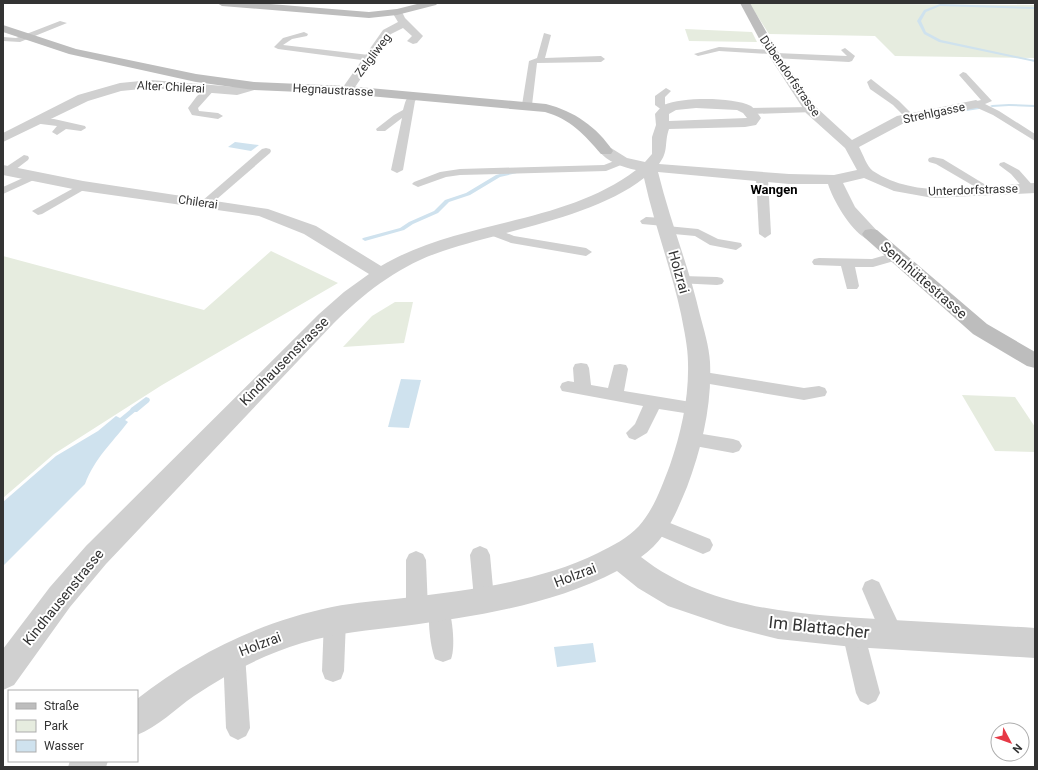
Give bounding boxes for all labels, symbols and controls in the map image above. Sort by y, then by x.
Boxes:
street label: Zelgliweg [352,30,394,80]
street label: Dübendorfstrasse [757,33,823,119]
street label: Alter Chilerai [137,78,205,96]
street label: Hegnaustrasse [292,81,374,99]
street label: Strehlgasse [902,100,966,126]
street label: Unterdorfstrasse [928,181,1018,199]
district label: Wangen [750,182,798,197]
street label: Chilerai [177,192,219,212]
street label: Sennhüttestrasse [878,238,970,322]
street label: Holzrai [665,249,693,295]
street label: Kindhausenstrasse [236,313,332,409]
street label: Kindhausenstrasse [19,546,107,648]
street label: Holzrai [552,560,598,590]
street label: Im Blattacher [768,612,871,642]
street label: Holzrai [237,629,283,659]
legend [8,690,138,762]
text: Straße [44,699,79,713]
text: Park [44,719,69,733]
north arrow [990,722,1030,762]
text: Wasser [44,739,84,753]
text: N [1010,741,1025,756]

